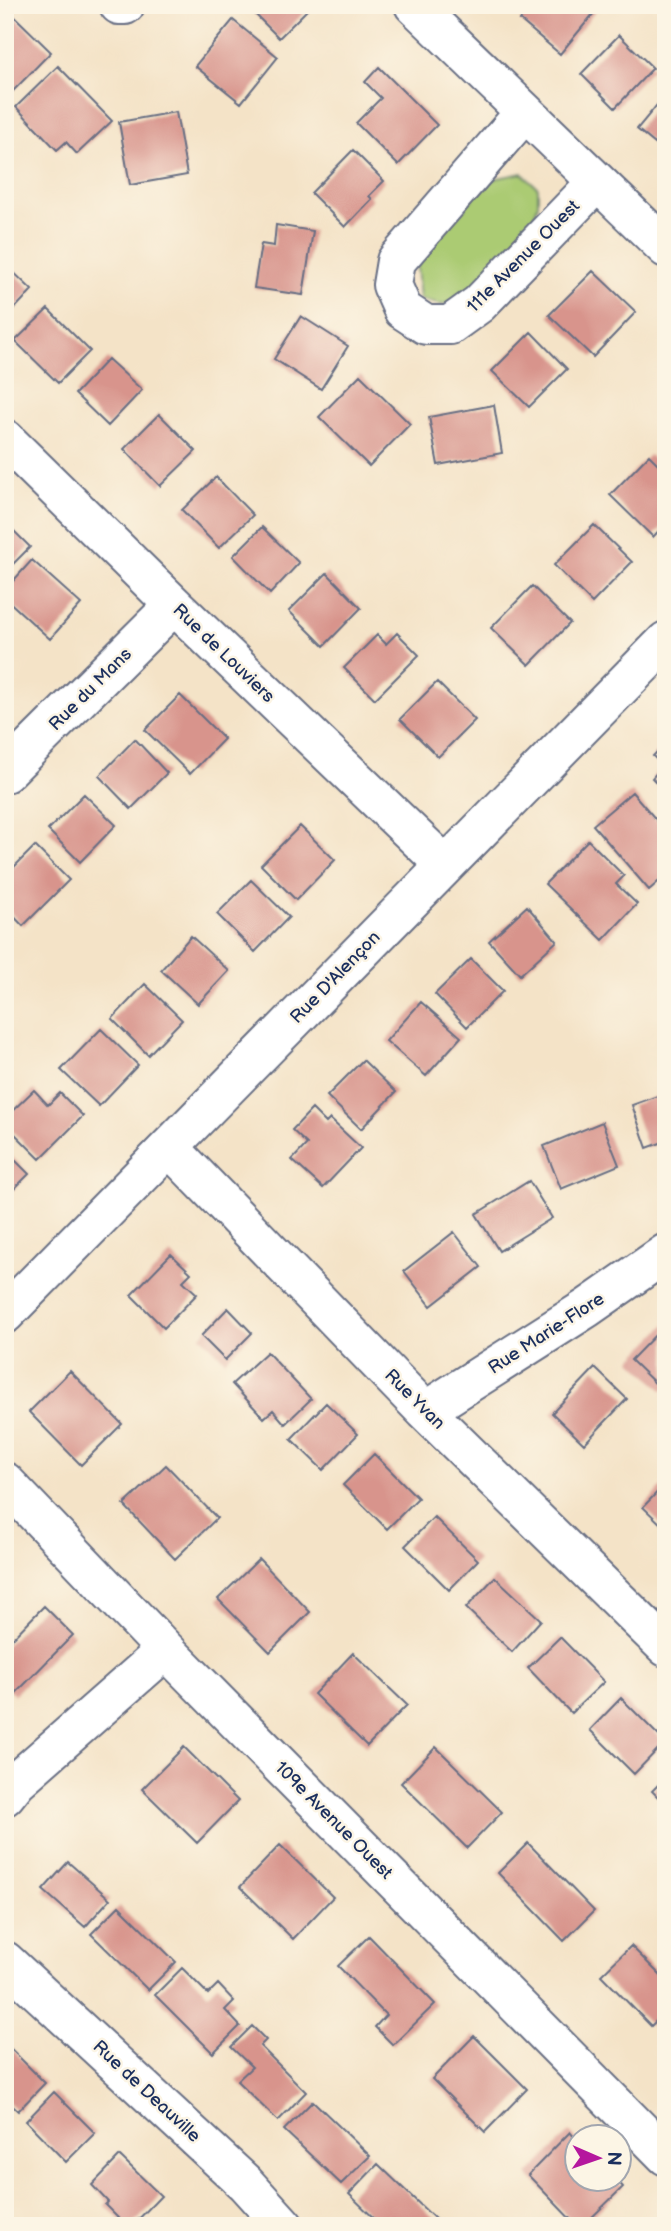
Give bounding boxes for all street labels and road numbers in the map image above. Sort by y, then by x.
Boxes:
street label: 111e Avenue Ouest [463,195,584,317]
street label: Rue de Louviers [169,600,279,707]
street label: Rue du Mans [45,644,136,735]
street label: Rue D'Alençon [286,927,385,1028]
street label: Rue Marie-Flore [484,1288,608,1379]
street label: Rue Yvan [380,1365,449,1434]
street label: 109e Avenue Ouest [270,1757,397,1884]
street label: Rue de Deauville [89,2036,205,2147]

